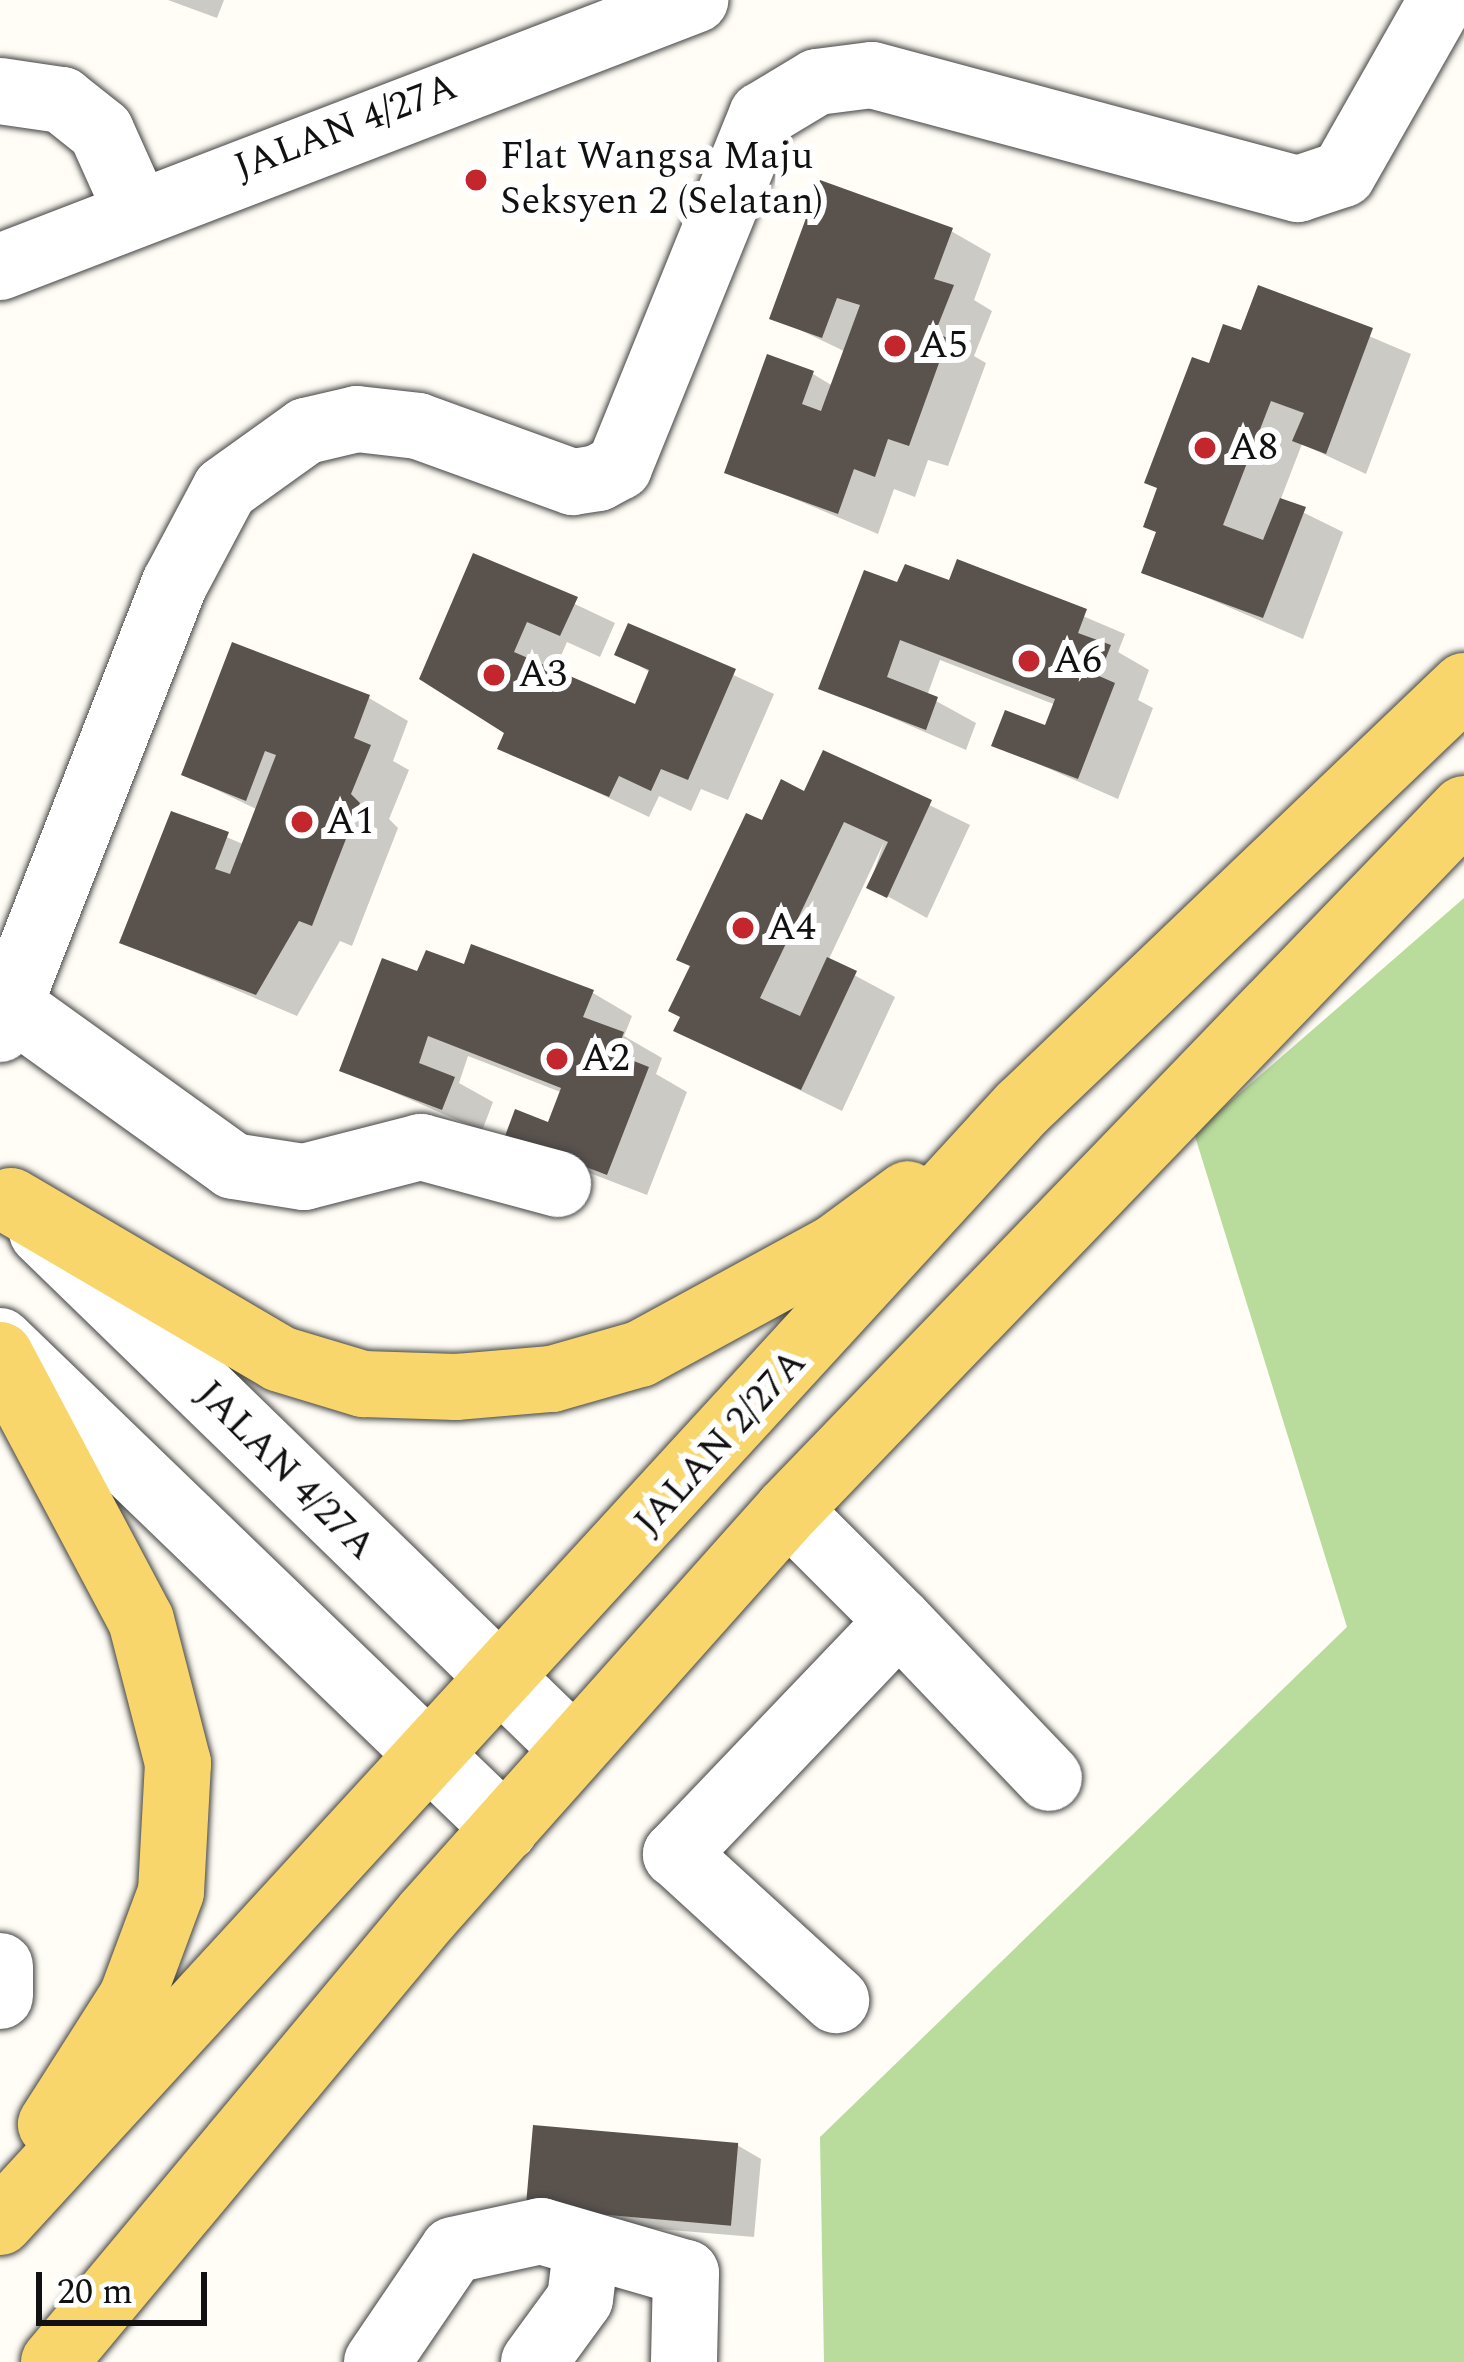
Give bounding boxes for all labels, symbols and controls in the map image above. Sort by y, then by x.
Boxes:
street label: JALAN 4/27A [228,64,464,192]
place label: Flat Wangsa Maju Seksyen 2 (Selatan) [500,135,823,226]
marker: Flat Wangsa Maju Seksyen 2 (Selatan) [463,167,489,193]
place label: A5 [919,323,968,369]
marker: A5 [882,333,908,359]
place label: A8 [1229,425,1278,471]
marker: A8 [1192,435,1218,461]
place label: A6 [1053,638,1102,684]
marker: A6 [1016,648,1042,674]
place label: A3 [518,652,567,698]
marker: A3 [481,662,507,688]
place label: A1 [326,799,375,845]
marker: A1 [289,809,315,835]
place label: A4 [767,905,816,951]
marker: A4 [730,915,756,941]
place label: A2 [581,1036,630,1082]
marker: A2 [544,1046,570,1072]
street label: JALAN 2/27A [625,1340,817,1546]
street label: JALAN 4/27A [186,1372,384,1570]
scale bar [42,2248,213,2322]
text: 20 m [57,2265,133,2320]

